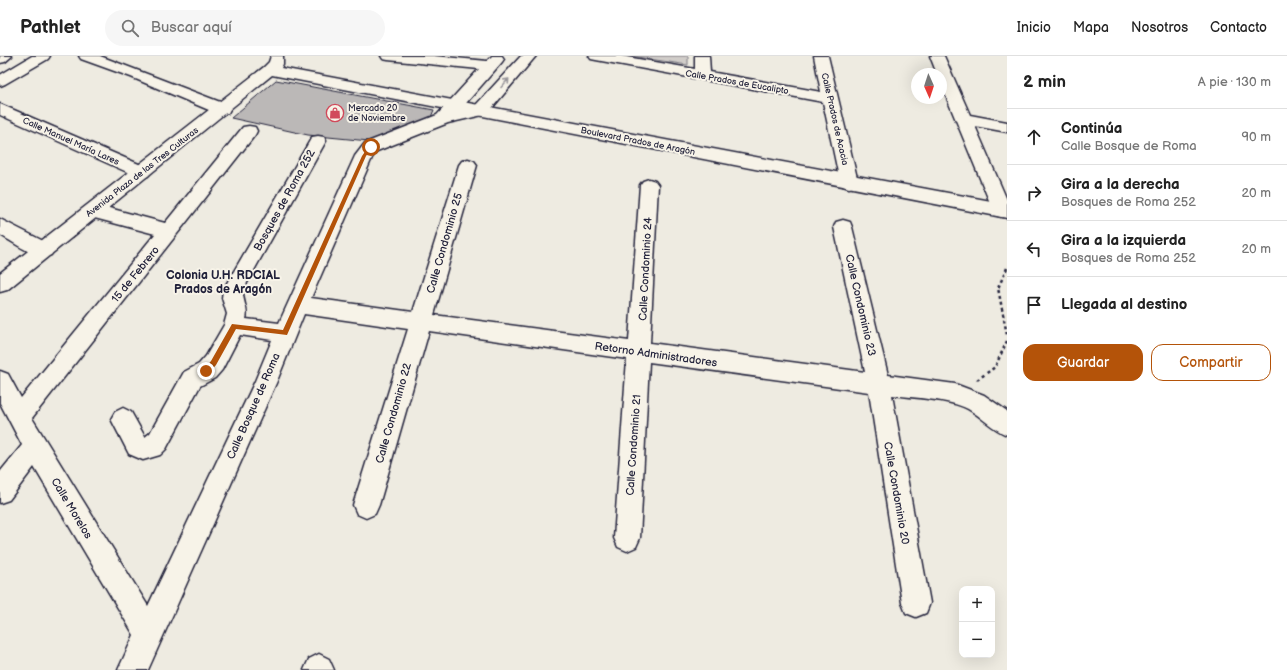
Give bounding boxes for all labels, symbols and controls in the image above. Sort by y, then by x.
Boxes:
search box [105,10,385,46]
text: Pathlet [20,16,81,39]
icon: search [119,17,141,39]
text: Buscar aquí [151,18,232,37]
text: Inicio [1017,19,1051,36]
text: Mapa [1073,19,1109,36]
text: Nosotros [1131,19,1188,36]
text: Contacto [1210,19,1267,36]
street label: Calle Prados de Eucalipto [684,68,789,97]
north arrow [911,68,947,104]
street label: Calle Prados de Acacia [819,72,850,166]
text: 2 min [1023,72,1066,92]
text: A pie · 130 m [1198,74,1271,90]
one-way arrow [501,78,510,88]
shop icon: Mercado 20 de Noviembre [325,103,345,123]
place label: Mercado 20 de Noviembre [348,103,406,124]
street label: Calle Manuel María Lares [21,115,121,168]
text: Continúa [1061,119,1122,138]
street label: Avenida Plaza de las Tres Culturas [84,125,201,220]
street label: Boulevard Prados de Aragón [580,125,696,158]
icon: ahead [1023,126,1045,148]
text: 90 m [1242,129,1271,145]
route start [362,138,380,156]
text: Calle Bosque de Roma [1061,138,1197,154]
street label: Bosques de Roma 252 [251,147,318,253]
text: Gira a la derecha [1061,175,1180,194]
icon: right [1023,182,1045,204]
text: 20 m [1241,185,1271,201]
street label: Calle Condominio 25 [424,192,465,295]
text: Bosques de Roma 252 [1061,194,1196,210]
street label: Calle Condominio 24 [636,217,655,321]
text: Gira a la izquierda [1061,231,1186,250]
icon: left [1023,238,1045,260]
text: 20 m [1241,241,1271,257]
street label: 15 de Febrero [109,244,162,305]
text: Bosques de Roma 252 [1061,250,1196,266]
street label: Calle Condominio 23 [842,253,879,357]
district label: Colonia U.H. RDCIAL Prados de Aragón [166,268,280,297]
icon: arrive [1023,294,1045,316]
text: Llegada al destino [1061,295,1187,314]
street label: Retorno Administradores [594,339,718,370]
button: Guardar [1023,344,1143,381]
button: Compartir [1151,344,1271,381]
street label: Calle Bosque de Roma [224,351,283,461]
street label: Calle Condominio 22 [373,361,414,465]
route end [197,362,215,380]
street label: Calle Condominio 21 [623,394,644,496]
street label: Calle Condominio 20 [881,441,912,546]
street label: Calle Morelos [48,476,95,541]
map controls [959,586,995,658]
button: + [959,586,995,622]
button: − [959,622,995,658]

